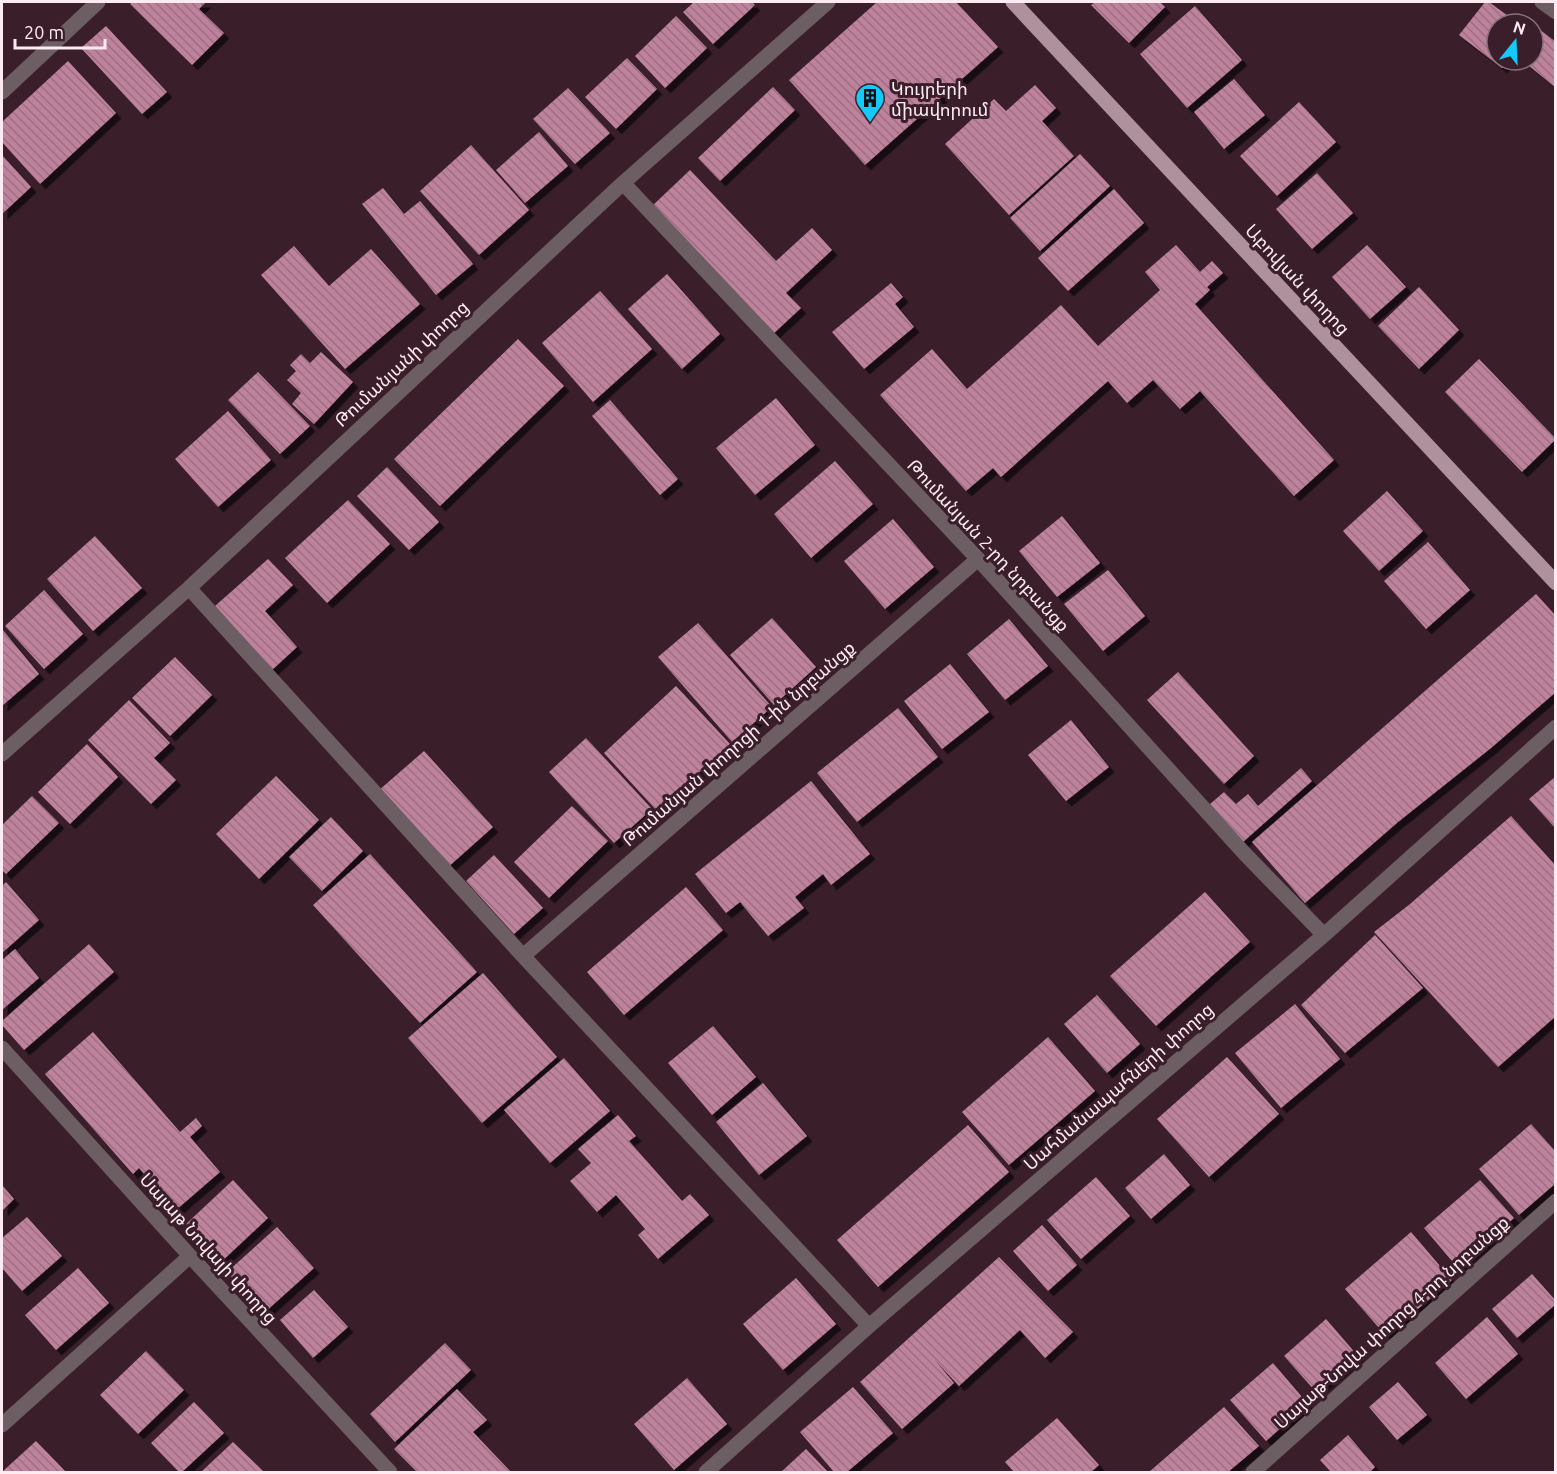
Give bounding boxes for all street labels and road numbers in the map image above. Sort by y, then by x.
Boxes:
street label: Աբովյան փողոց [1241,220,1354,339]
street label: Թումանյանի փողոց [330,296,473,431]
street label: Թումանյան 2-րդ նրբանցք [903,455,1074,636]
street label: Թումանյան փողոցի 1-ին նրբանցք [618,636,859,850]
street label: Սահմանապահների փողոց [1019,998,1217,1174]
street label: Սայաթ Նովայի փողոց [135,1169,282,1328]
street label: Սայաթ-Նովա փողոց 4-րդ նրբանցք [1270,1212,1513,1433]

